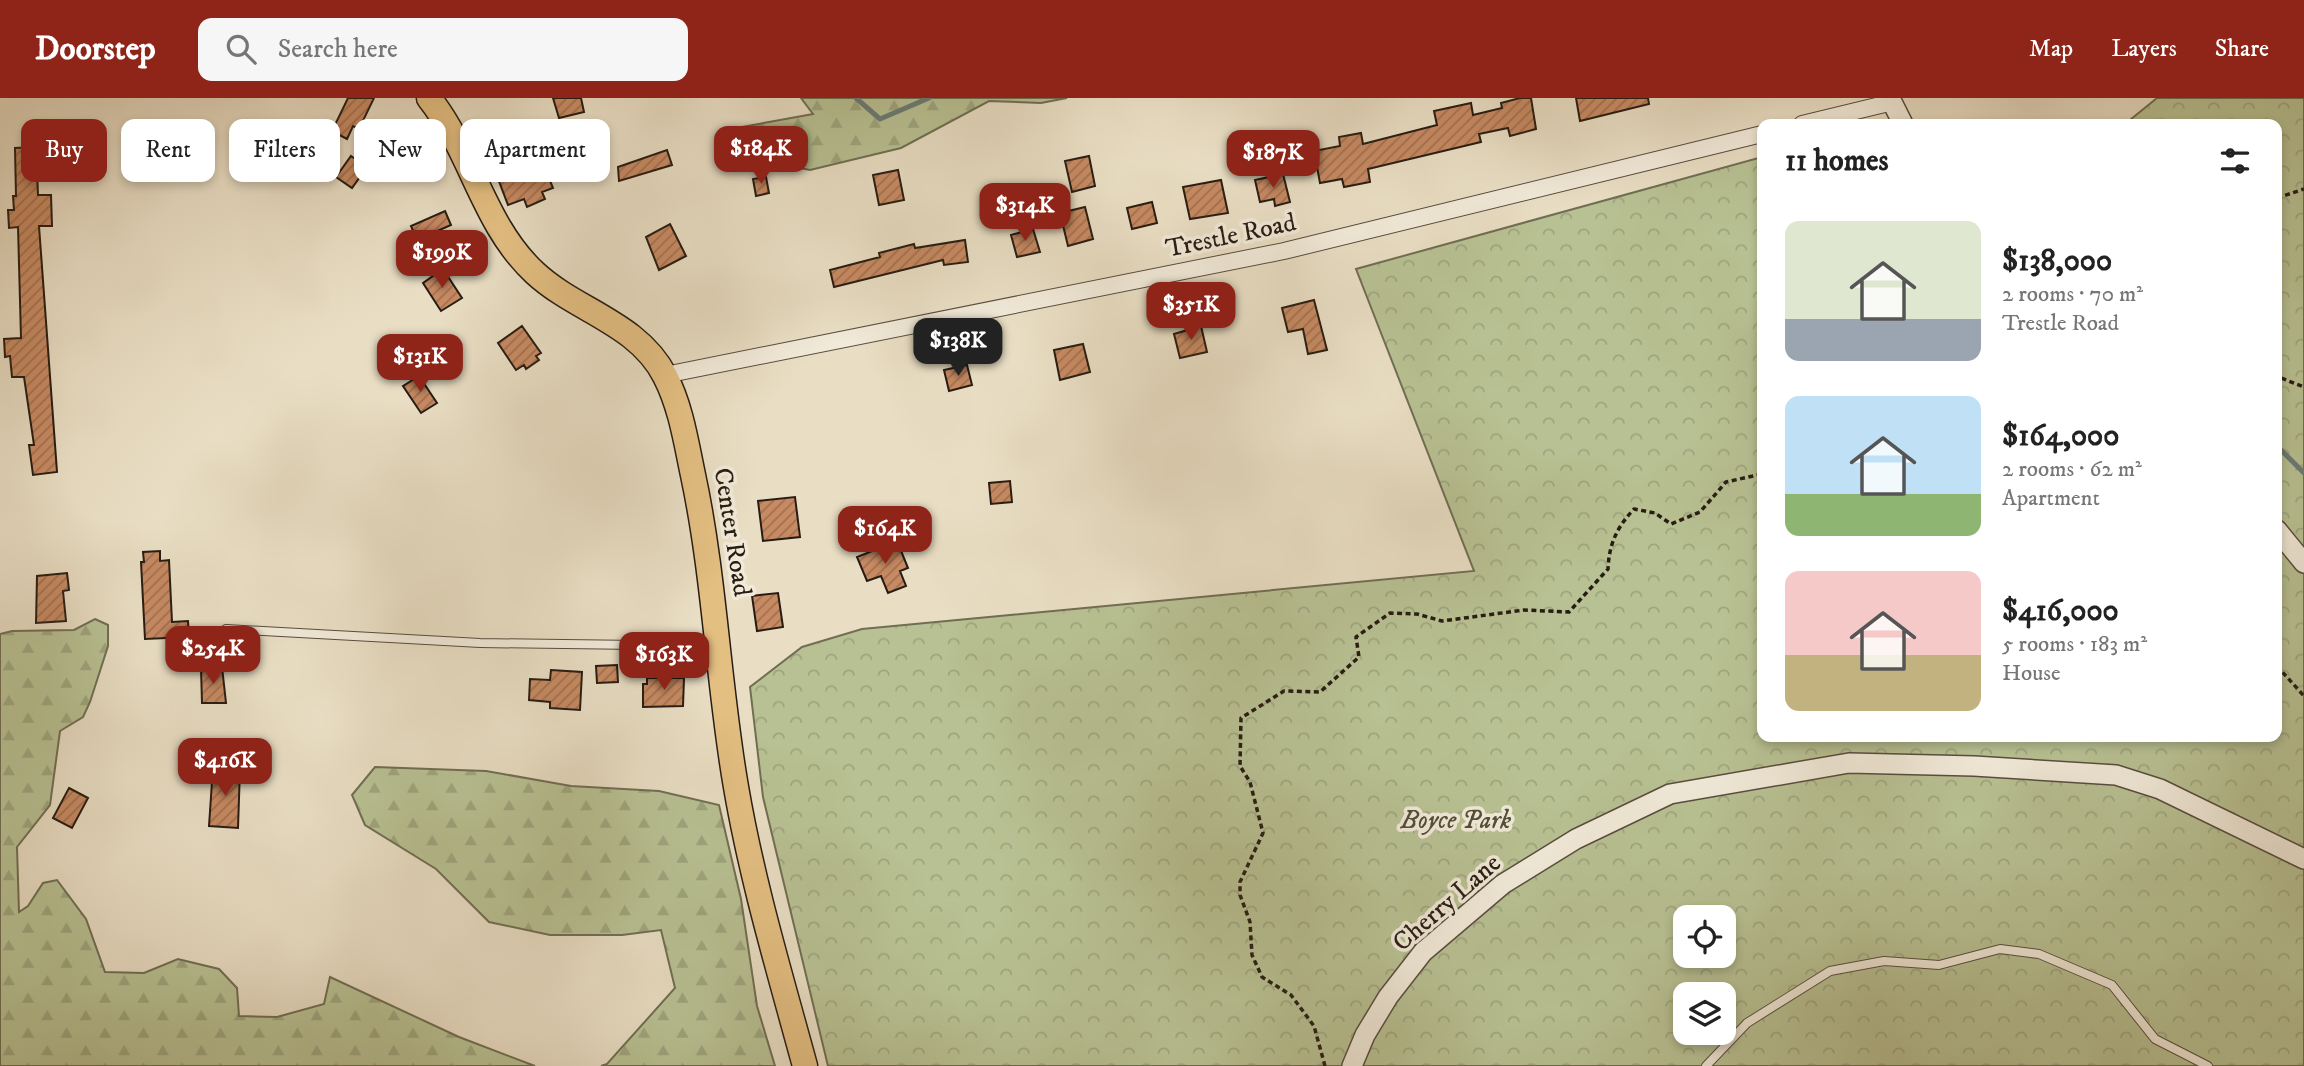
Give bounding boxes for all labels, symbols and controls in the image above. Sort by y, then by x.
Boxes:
search box [198,18,688,81]
text: Doorstep [35,29,156,70]
icon: search [222,30,260,68]
text: Search here [278,33,398,66]
text: Map [2029,34,2073,64]
text: Layers [2111,34,2177,64]
text: Share [2215,34,2269,64]
chip: Buy [21,119,107,182]
chip: Rent [121,119,215,182]
chip: Filters [229,119,340,182]
chip: New [354,119,446,182]
chip: Apartment [460,119,610,182]
pin: $184K [712,126,810,186]
pin: $187K [1224,130,1322,190]
text: $184K [730,134,792,163]
text: $187K [1243,138,1303,167]
icon: filters [2216,142,2254,180]
text: 11 homes [1785,143,1889,180]
pin: $314K [976,184,1074,243]
text: $314K [996,191,1054,220]
street label: Trestle Road [1163,206,1299,266]
pin: $199K [393,230,491,290]
text: $199K [412,238,472,267]
text: $138,000 [2002,243,2112,280]
icon: home [1841,249,1925,333]
text: 2 rooms · 70 m² [2002,280,2143,309]
pin: $351K [1142,282,1240,342]
text: $351K [1162,290,1220,319]
text: Trestle Road [2002,309,2119,338]
pin: $138K [909,318,1007,378]
text: $138K [929,326,987,355]
pin: $131K [371,334,469,394]
text: $131K [393,342,447,371]
text: $164,000 [2002,418,2119,455]
icon: home [1841,424,1925,508]
text: 2 rooms · 62 m² [2002,455,2142,484]
street label: Center Road [706,465,758,599]
text: Apartment [2002,484,2100,513]
pin: $164K [836,506,934,566]
text: $164K [854,514,916,543]
text: $416,000 [2002,593,2119,630]
icon: home [1841,599,1925,683]
pin: $254K [164,626,262,686]
text: 5 rooms · 183 m² [2002,630,2147,659]
pin: $163K [615,632,713,692]
text: $254K [181,634,245,663]
text: $163K [635,640,693,669]
text: House [2002,659,2060,688]
pin: $416K [176,738,274,798]
text: $416K [194,746,256,775]
park label: Boyce Park [1400,804,1511,837]
street label: Cherry Lane [1386,847,1508,959]
map controls [1673,905,1736,1045]
button: locate [1673,905,1736,968]
button: layers [1673,982,1736,1045]

